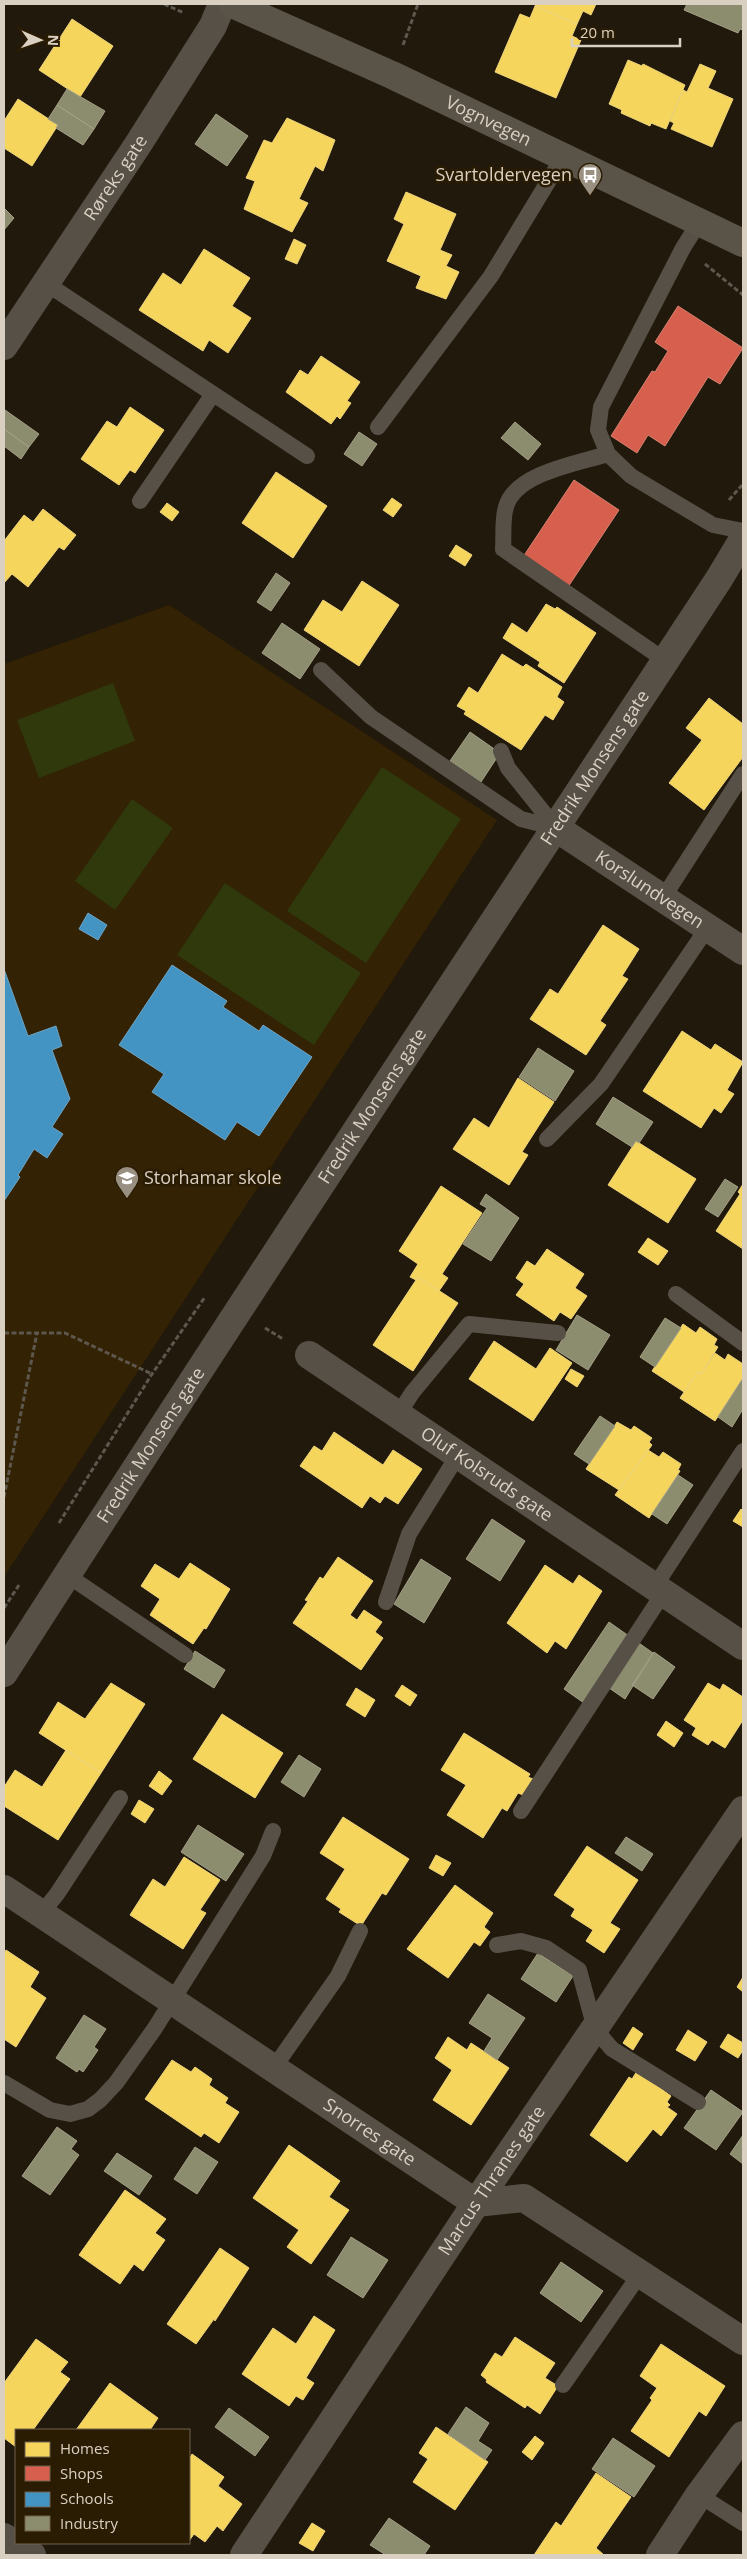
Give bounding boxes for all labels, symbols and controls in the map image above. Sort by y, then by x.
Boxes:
north arrow [15,15,65,65]
scale bar [572,15,680,47]
text: 20 m [580,22,615,42]
text: N [44,34,63,46]
street label: Vognvegen [442,89,536,151]
street label: Røreks gate [78,130,152,225]
place label: Svartoldervegen [435,162,572,186]
bus stop icon: Svartoldervegen [577,162,603,196]
street label: Fredrik Monsens gate [534,685,654,849]
street label: Korslundvegen [591,844,709,933]
street label: Fredrik Monsens gate [312,1023,431,1188]
school or university icon: Storhamar skole [114,1165,140,1199]
place label: Storhamar skole [144,1165,282,1189]
street label: Fredrik Monsens gate [91,1362,209,1527]
street label: Oluf Kolsruds gate [417,1420,558,1526]
street label: Snorres gate [319,2092,421,2171]
street label: Marcus Thranes gate [432,2100,550,2259]
legend [15,2429,190,2544]
text: Homes [60,2438,110,2458]
text: Shops [60,2463,103,2483]
text: Schools [60,2488,114,2508]
text: Industry [60,2513,118,2533]

